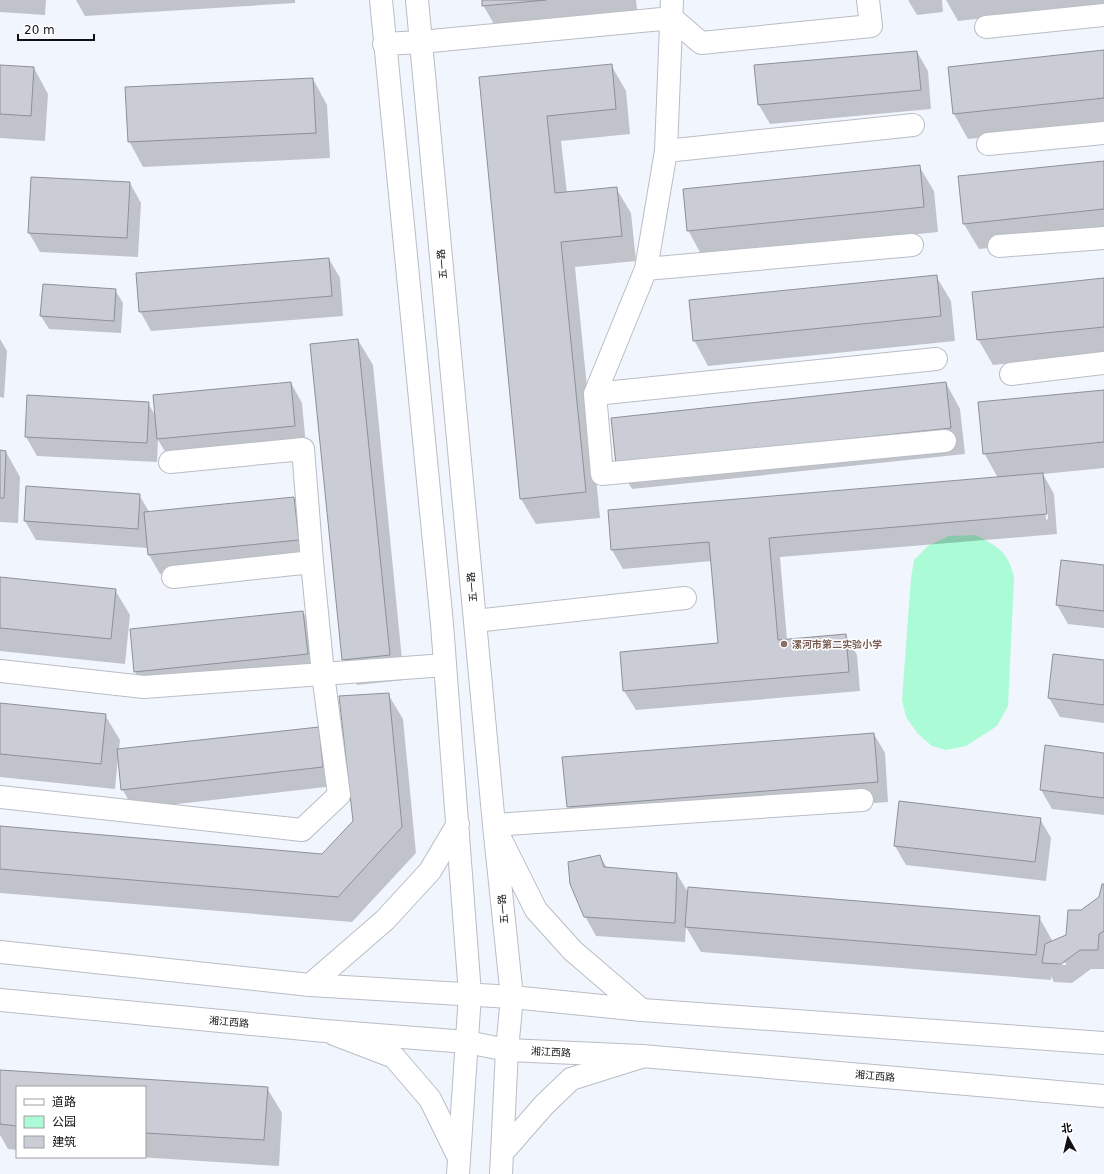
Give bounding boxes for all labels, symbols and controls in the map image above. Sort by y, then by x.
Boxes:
scale bar [18,16,94,42]
text: 20 m [24,23,55,37]
street label: 五一路 [435,249,449,279]
street label: 五一路 [465,572,479,602]
marker: 漯河市第二实验小学 [779,639,789,649]
place label: 漯河市第二实验小学 [792,639,882,650]
street label: 五一路 [496,894,510,924]
street label: 湘江西路 [209,1015,249,1029]
street label: 湘江西路 [531,1045,571,1059]
street label: 湘江西路 [855,1069,895,1083]
legend [16,1086,146,1158]
text: 道路 [52,1095,76,1109]
text: 公园 [52,1115,76,1129]
north arrow [1048,1118,1088,1158]
text: 北 [1060,1121,1073,1136]
text: 建筑 [52,1135,76,1149]

